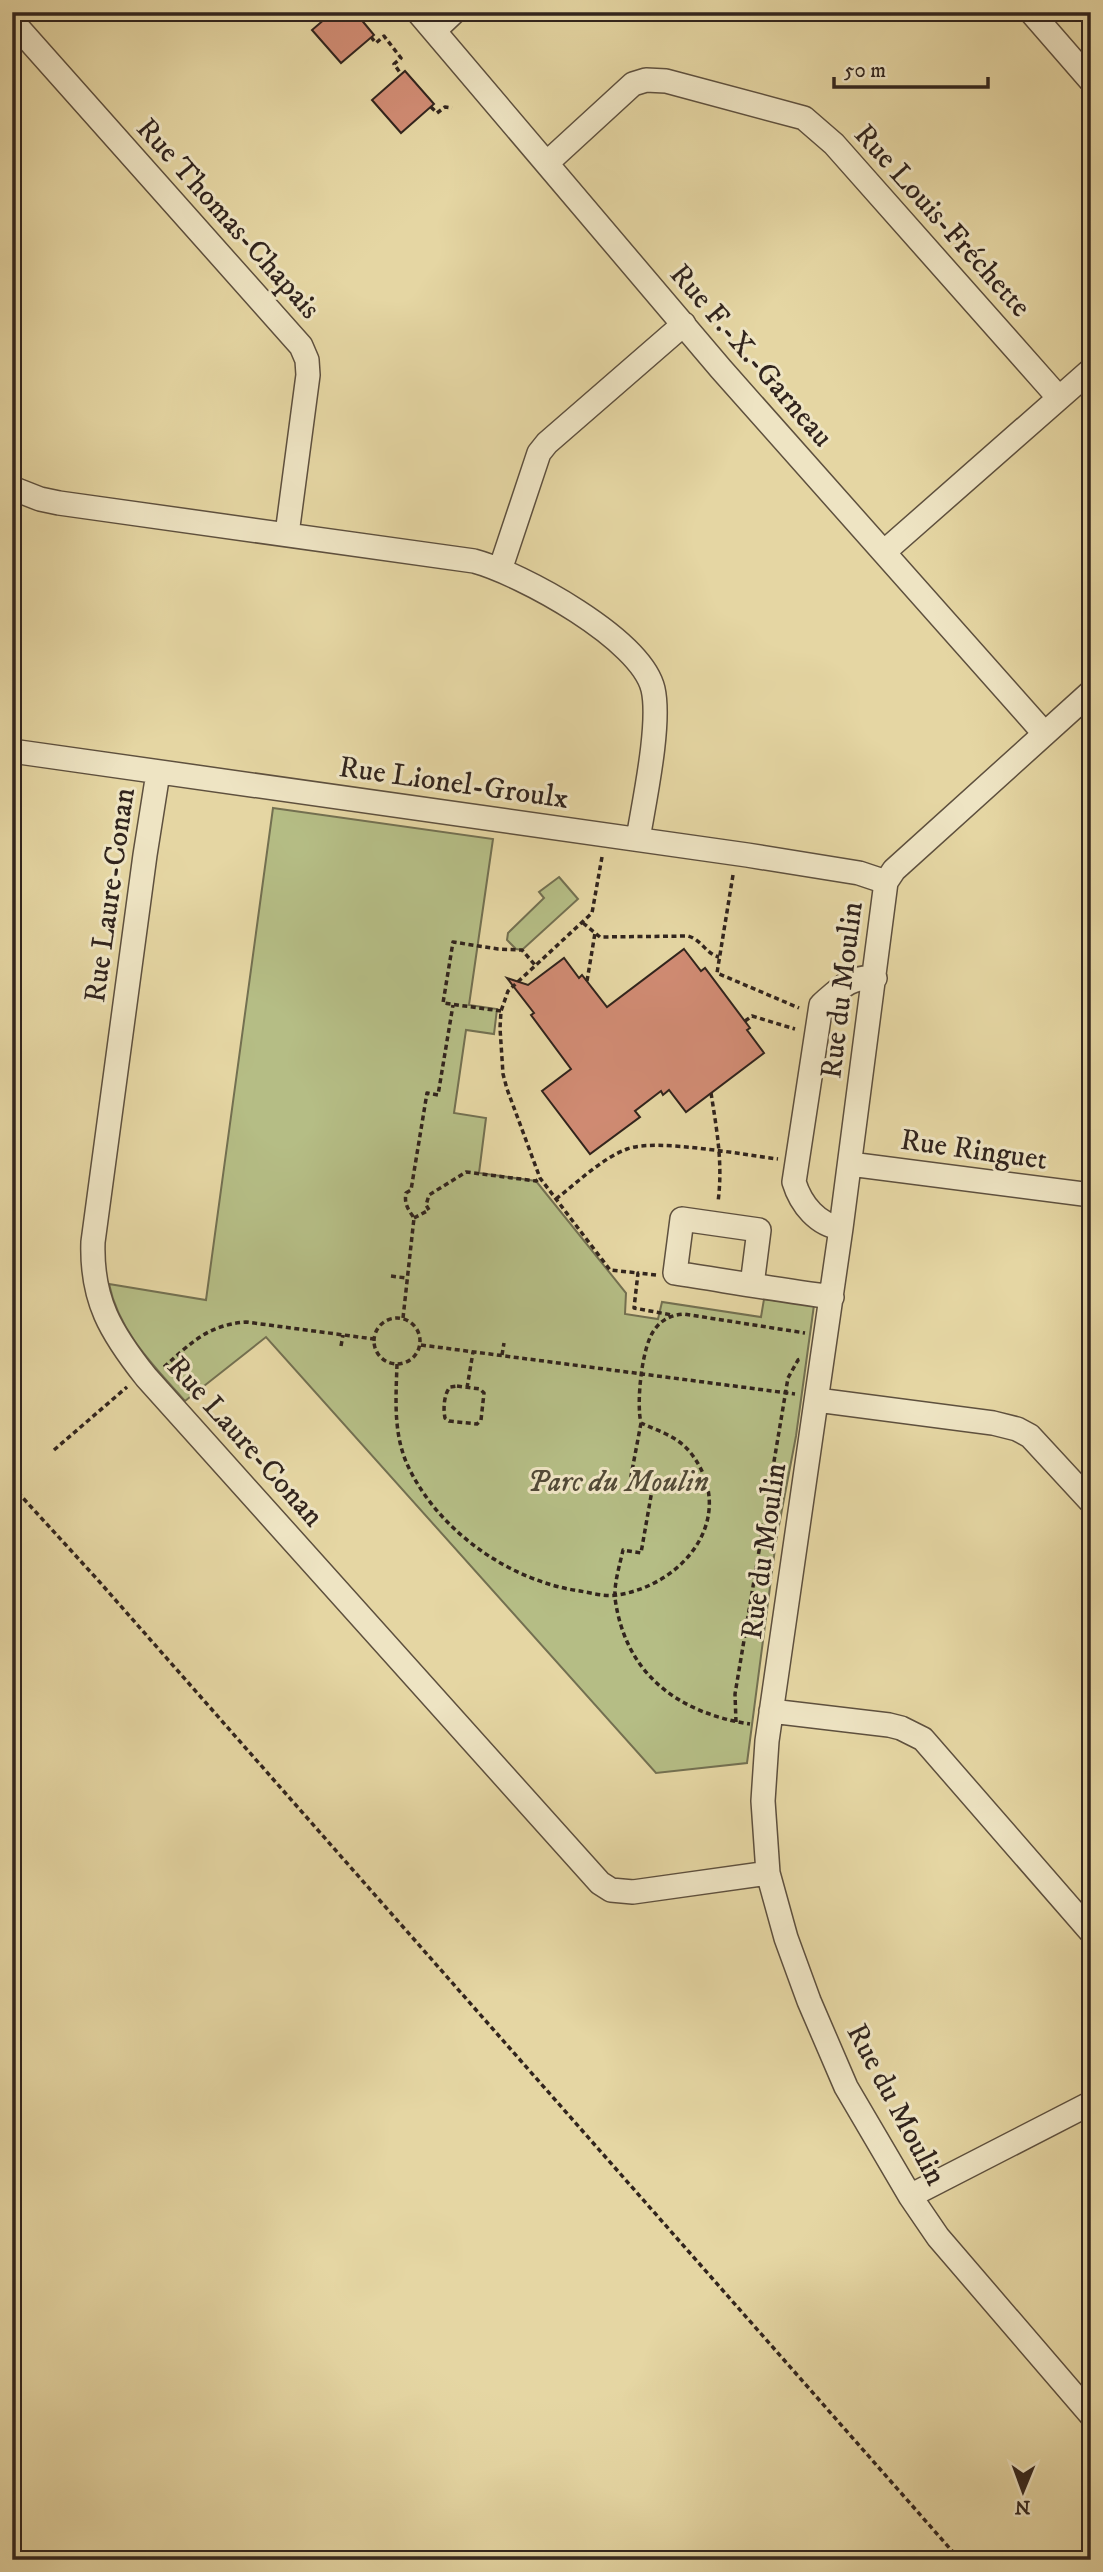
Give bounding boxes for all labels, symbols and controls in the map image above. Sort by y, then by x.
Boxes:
scale bar [834,46,988,90]
text: 50 m [844,58,886,84]
street label: Rue Thomas-Chapais [128,111,328,327]
street label: Rue Louis-Fréchette [845,117,1038,325]
street label: Rue F.-X.-Garneau [661,257,840,455]
street label: Rue Lionel-Groulx [337,749,571,818]
street label: Rue Laure-Conan [77,785,144,1005]
street label: Rue du Moulin [813,899,872,1081]
street label: Rue Ringuet [898,1122,1050,1179]
street label: Rue Laure-Conan [159,1349,331,1535]
street label: Rue du Moulin [734,1460,795,1642]
park label: Parc du Moulin [527,1464,709,1501]
street label: Rue du Moulin [838,2018,954,2192]
north arrow [988,2456,1058,2526]
text: N [1014,2495,1031,2518]

